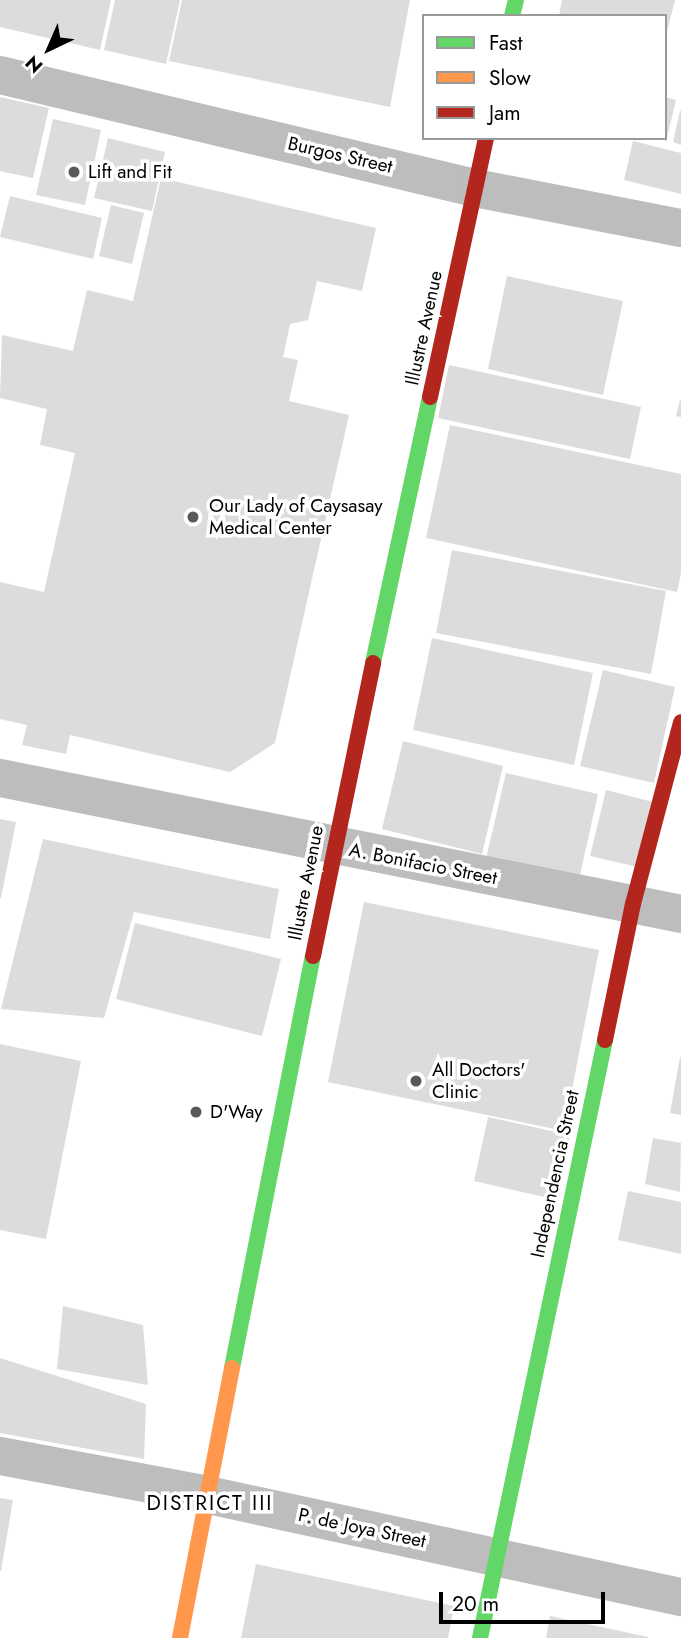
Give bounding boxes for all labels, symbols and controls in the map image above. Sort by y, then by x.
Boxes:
north arrow [14,14,84,84]
legend [422,14,667,140]
text: Fast [489,28,522,58]
text: N [19,50,49,79]
text: Slow [489,63,531,93]
text: Jam [489,98,521,128]
street label: Burgos Street [285,132,395,178]
place label: Lift and Fit [88,161,172,183]
marker: Lift and Fit [66,164,82,180]
street label: Illustre Avenue [401,269,447,387]
place label: Our Lady of Caysasay Medical Center [209,495,383,539]
marker: Our Lady of Caysasay Medical Center [183,507,203,527]
street label: Illustre Avenue [284,824,328,942]
street label: A. Bonifacio Street [347,838,499,890]
place label: All Doctors' Clinic [432,1059,525,1103]
marker: All Doctors' Clinic [406,1071,426,1091]
street label: Independencia Street [526,1088,584,1260]
place label: D'Way [210,1101,263,1123]
marker: D'Way [188,1104,204,1120]
district label: DISTRICT III [148,1490,272,1516]
street label: P. de Joya Street [296,1503,428,1553]
scale bar [443,1578,609,1622]
text: 20 m [452,1589,499,1619]

